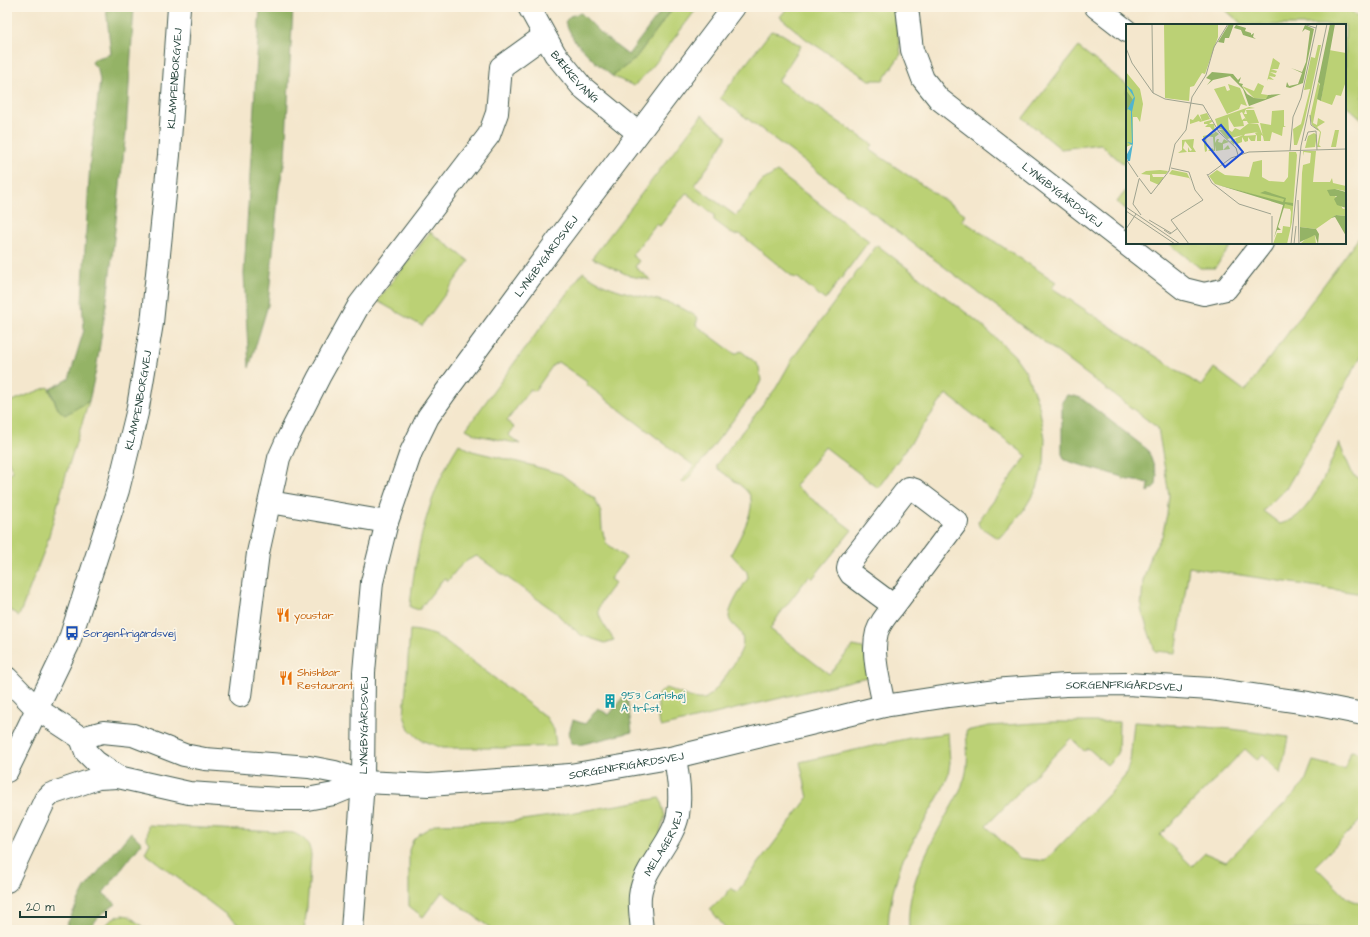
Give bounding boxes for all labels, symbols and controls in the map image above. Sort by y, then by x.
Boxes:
inset map [1126,24,1346,244]
street label: KLAMPENBORGVEJ [163,27,185,129]
street label: BÆKKEVANG [548,47,603,106]
street label: LYNGBYGÅRDSVEJ [1019,159,1106,231]
street label: LYNGBYGÅRDSVEJ [511,212,581,300]
street label: KLAMPENBORGVEJ [121,349,155,451]
restaurant icon: youstar [275,607,291,623]
place label: youstar [294,608,333,624]
bus stop icon: Sorgenfrigårdsvej [64,625,80,641]
place label: Sorgenfrigårdsvej [83,626,176,642]
place label: Shishbar Restaurant [297,665,354,693]
restaurant icon: Shishbar Restaurant [278,670,294,686]
street label: LYNGBYGÅRDSVEJ [356,676,371,774]
street label: SORGENFRIGÅRDSVEJ [1066,676,1183,695]
place label: 953 Carlshøj A trfst. [621,688,685,716]
building icon: 953 Carlshøj A trfst. [602,693,618,709]
street label: SORGENFRIGÅRDSVEJ [567,748,685,783]
street label: MELAGERVEJ [640,810,686,878]
scale bar [20,893,106,919]
text: 20 m [26,899,55,916]

